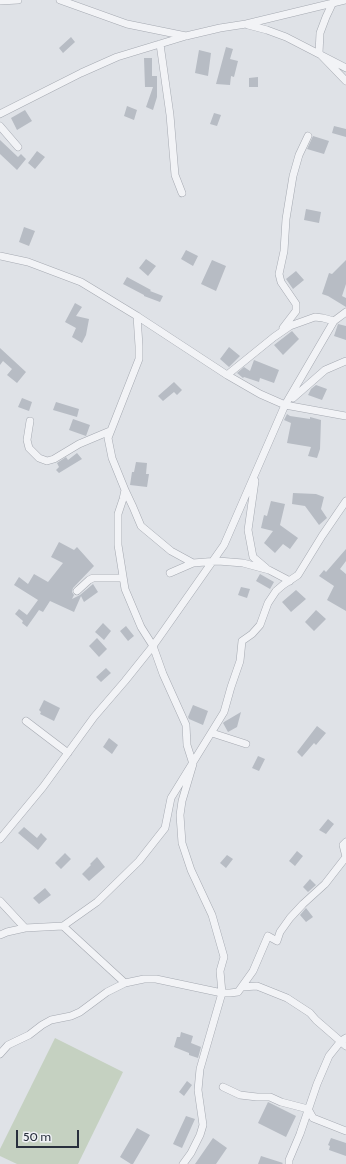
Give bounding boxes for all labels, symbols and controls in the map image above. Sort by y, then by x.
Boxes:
scale bar [18,1122,81,1148]
text: 50 m [23,1129,51,1144]

